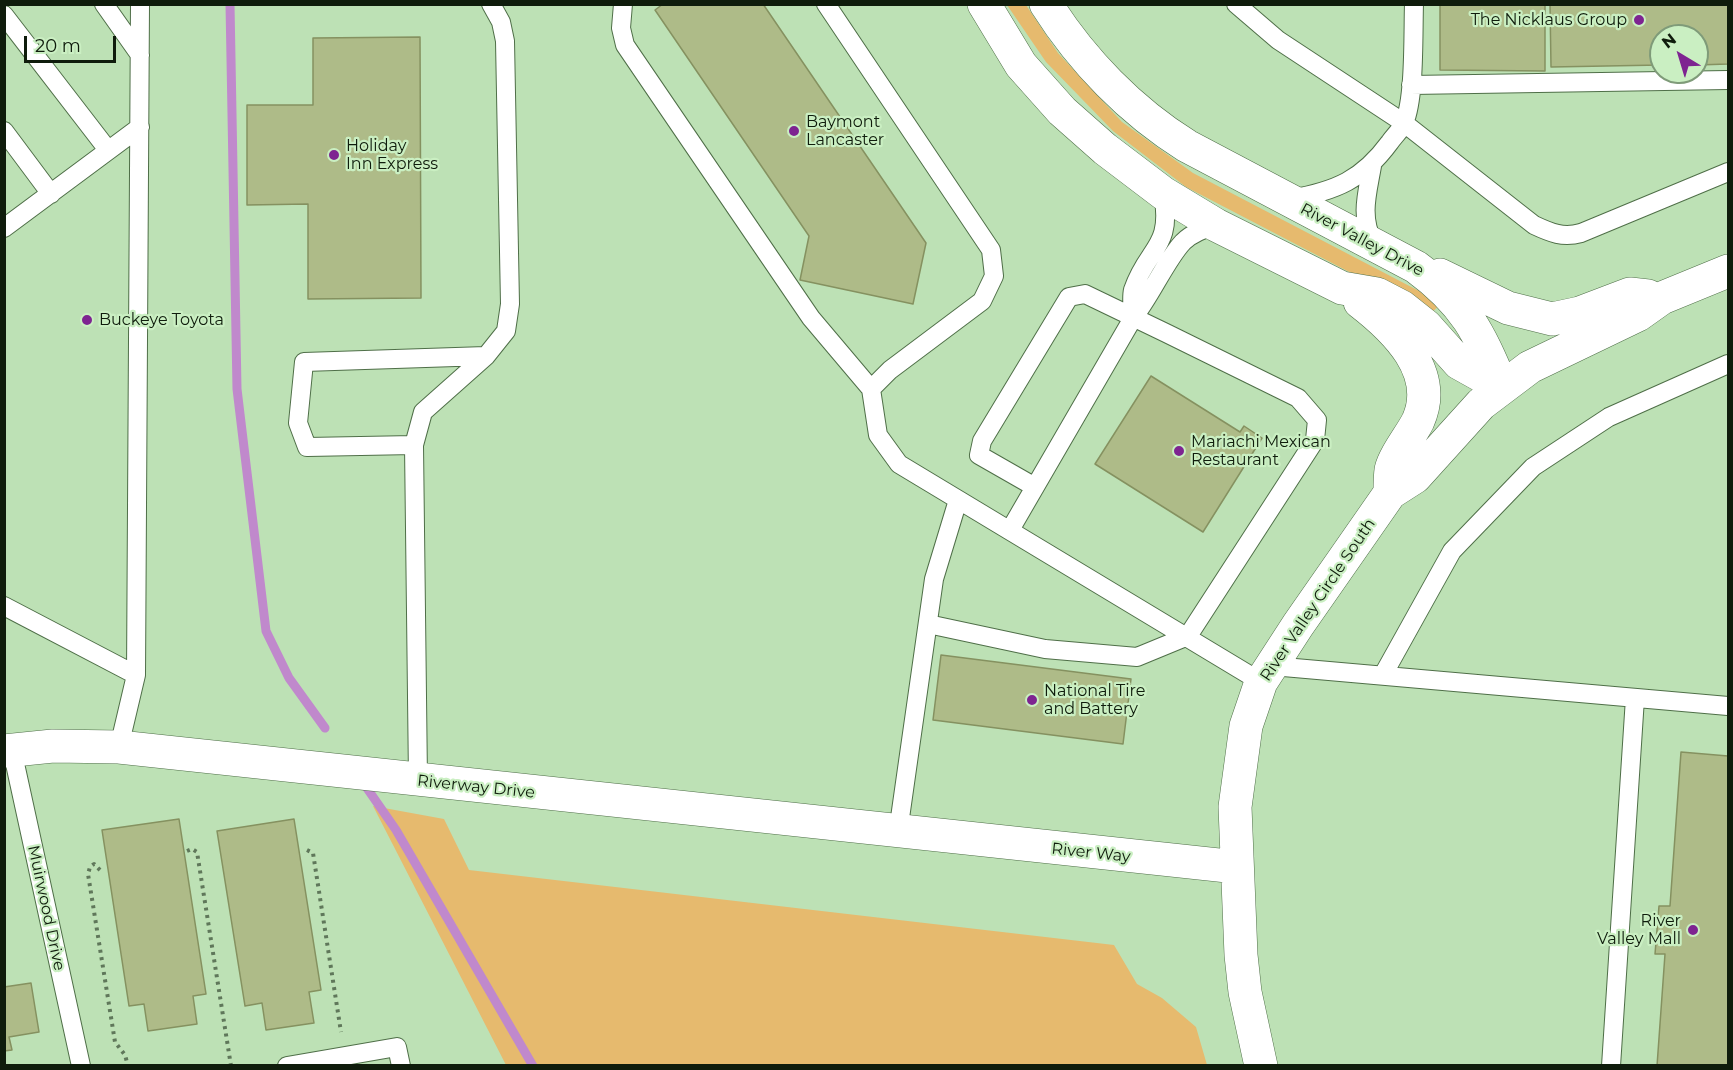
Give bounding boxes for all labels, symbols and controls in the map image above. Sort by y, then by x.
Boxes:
place label: The Nicklaus Group [1471,10,1627,30]
marker: The Nicklaus Group [1632,13,1646,27]
scale bar [27,24,118,62]
north arrow [1649,24,1709,84]
text: N [1658,30,1680,52]
text: 20 m [35,35,81,57]
place label: Baymont Lancaster [806,112,884,150]
marker: Baymont Lancaster [787,124,801,138]
place label: Holiday Inn Express [346,136,438,174]
marker: Holiday Inn Express [327,148,341,162]
street label: River Valley Drive [1297,199,1427,281]
place label: Buckeye Toyota [99,310,224,330]
marker: Buckeye Toyota [80,313,94,327]
place label: Mariachi Mexican Restaurant [1191,432,1331,470]
marker: Mariachi Mexican Restaurant [1172,444,1186,458]
street label: River Valley Circle South [1256,515,1380,685]
place label: National Tire and Battery [1044,681,1145,719]
marker: National Tire and Battery [1025,693,1039,707]
street label: Riverway Drive [416,771,536,803]
street label: River Way [1051,839,1131,867]
street label: Muirwood Drive [23,843,69,973]
place label: River Valley Mall [1597,911,1681,949]
marker: River Valley Mall [1686,923,1700,937]

